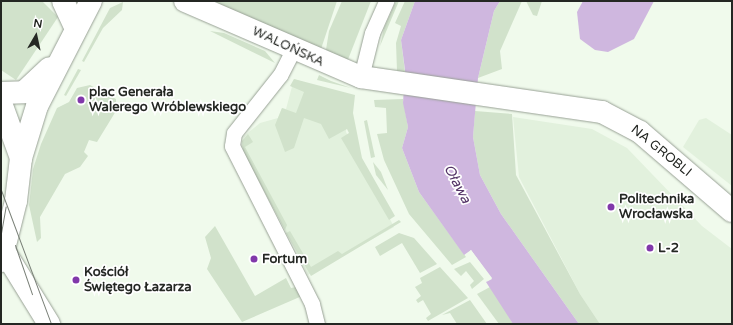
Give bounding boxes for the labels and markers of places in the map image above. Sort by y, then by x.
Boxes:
place label: plac Generała Walerego Wróblewskiego [89,85,246,116]
marker: plac Generała Walerego Wróblewskiego [76,95,86,105]
place label: Politechnika Wrocławska [619,192,694,223]
marker: Politechnika Wrocławska [606,202,616,212]
place label: L-2 [658,240,679,256]
marker: L-2 [645,243,655,253]
place label: Fortum [262,251,307,267]
marker: Fortum [249,254,259,264]
place label: Kościół Świętego Łazarza [84,265,192,296]
marker: Kościół Świętego Łazarza [71,275,81,285]

